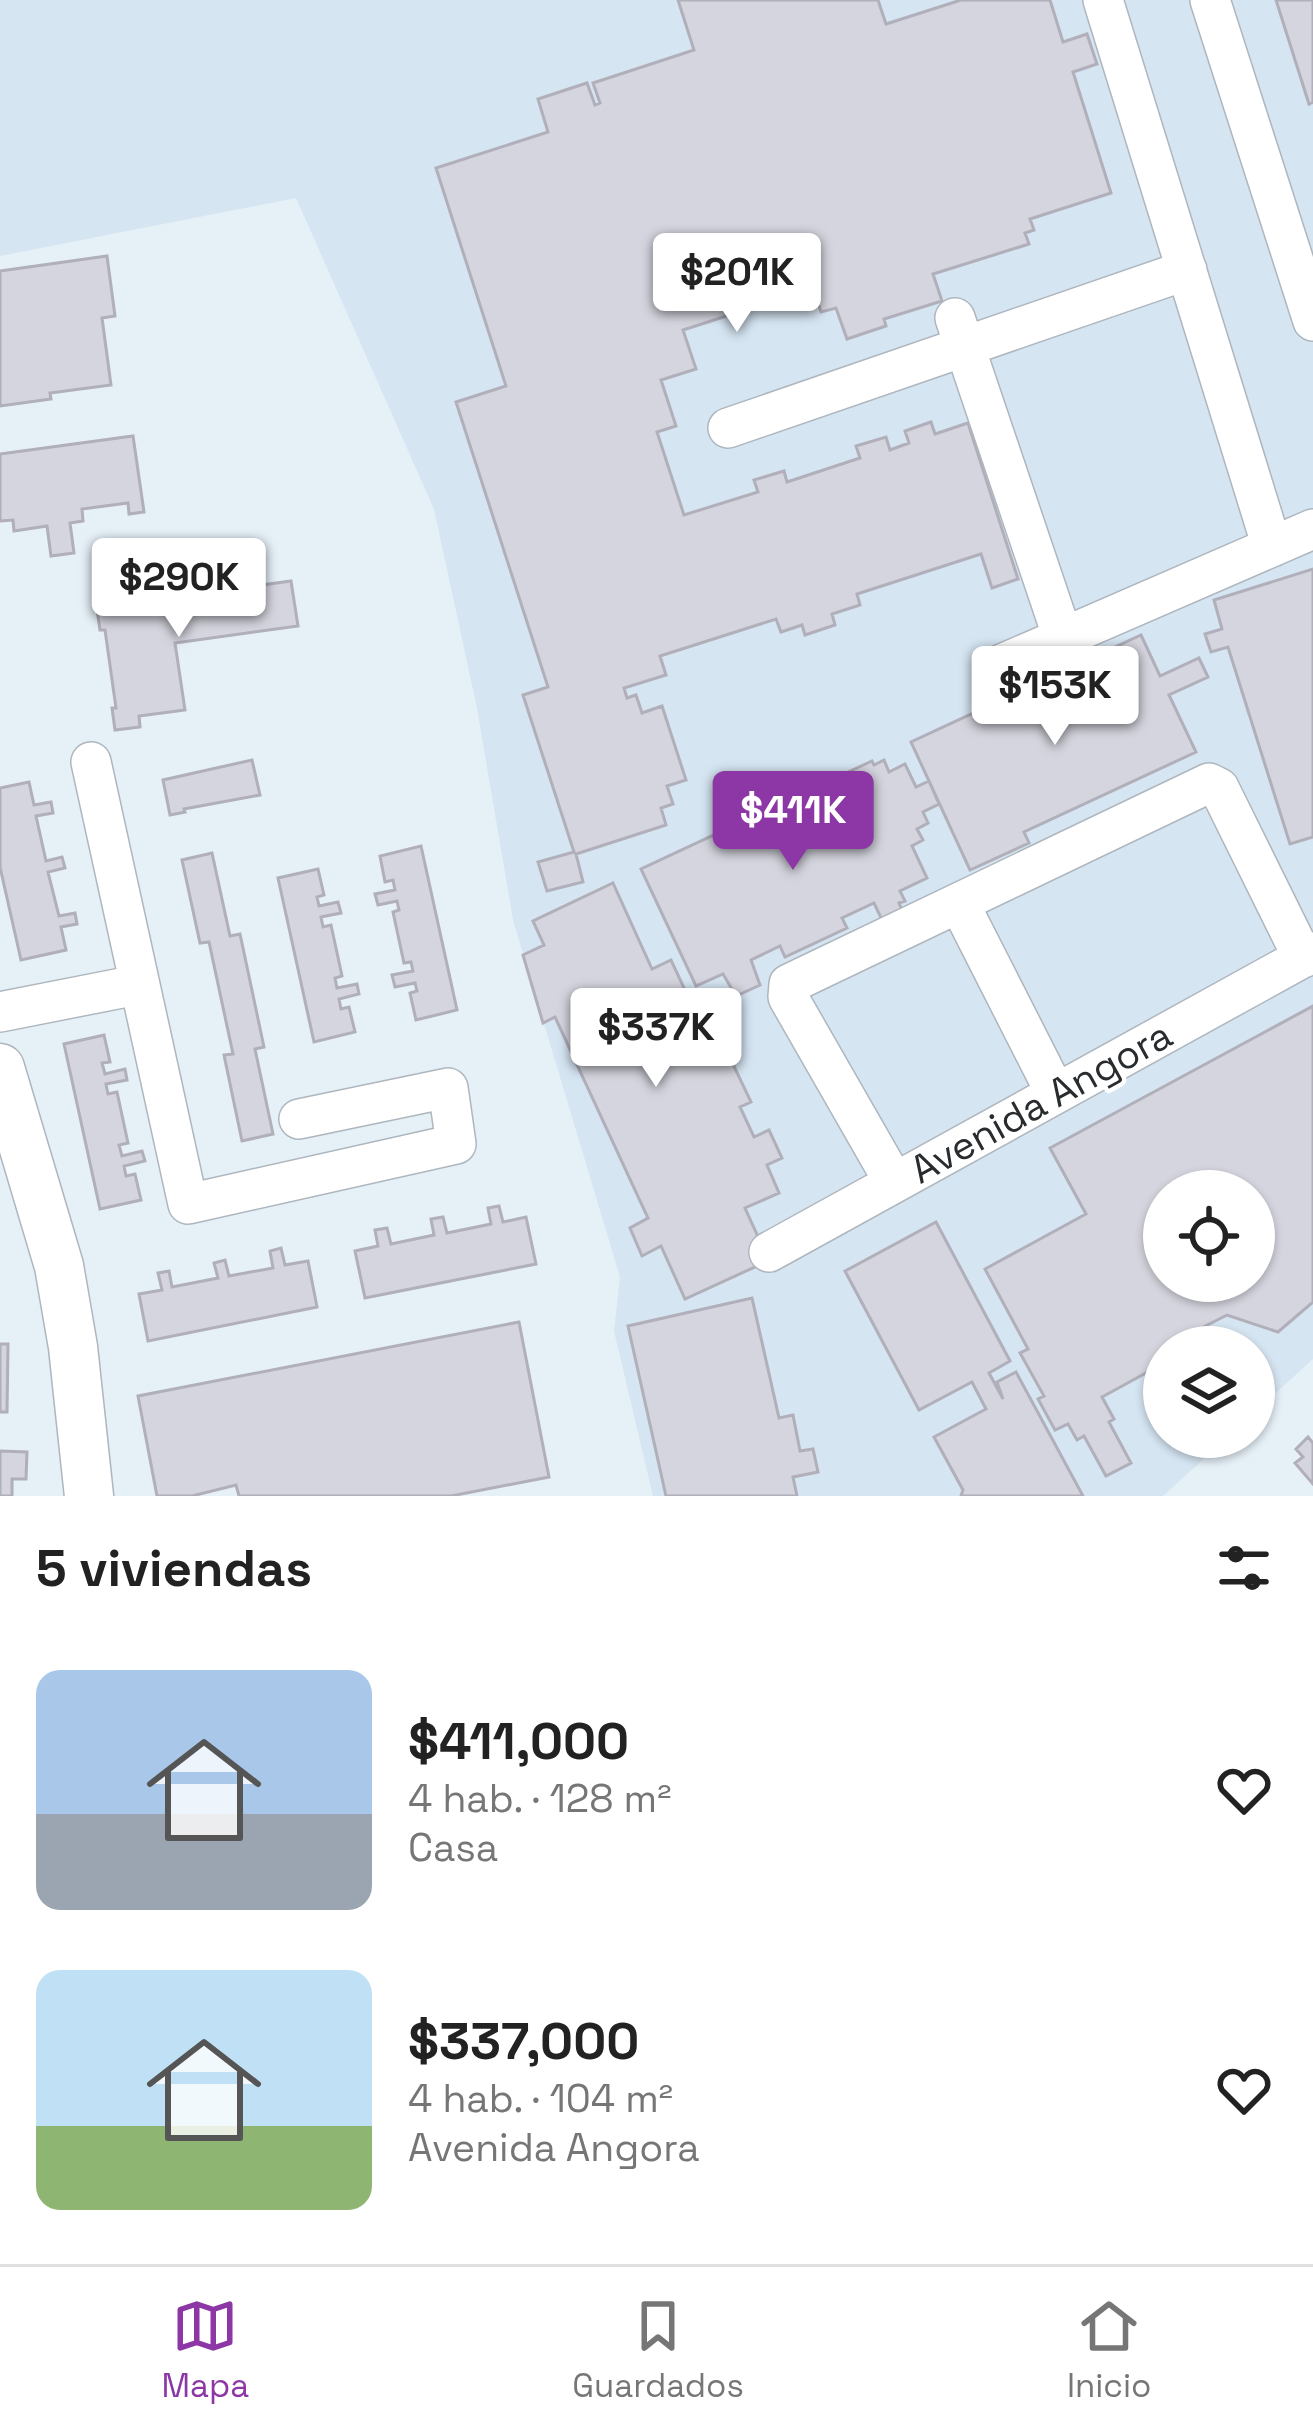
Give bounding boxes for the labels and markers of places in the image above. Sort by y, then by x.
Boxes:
pin: $201K [653,233,821,335]
pin: $290K [95,538,263,640]
pin: $153K [971,646,1139,748]
pin: $411K [709,771,877,873]
pin: $337K [572,988,740,1090]

